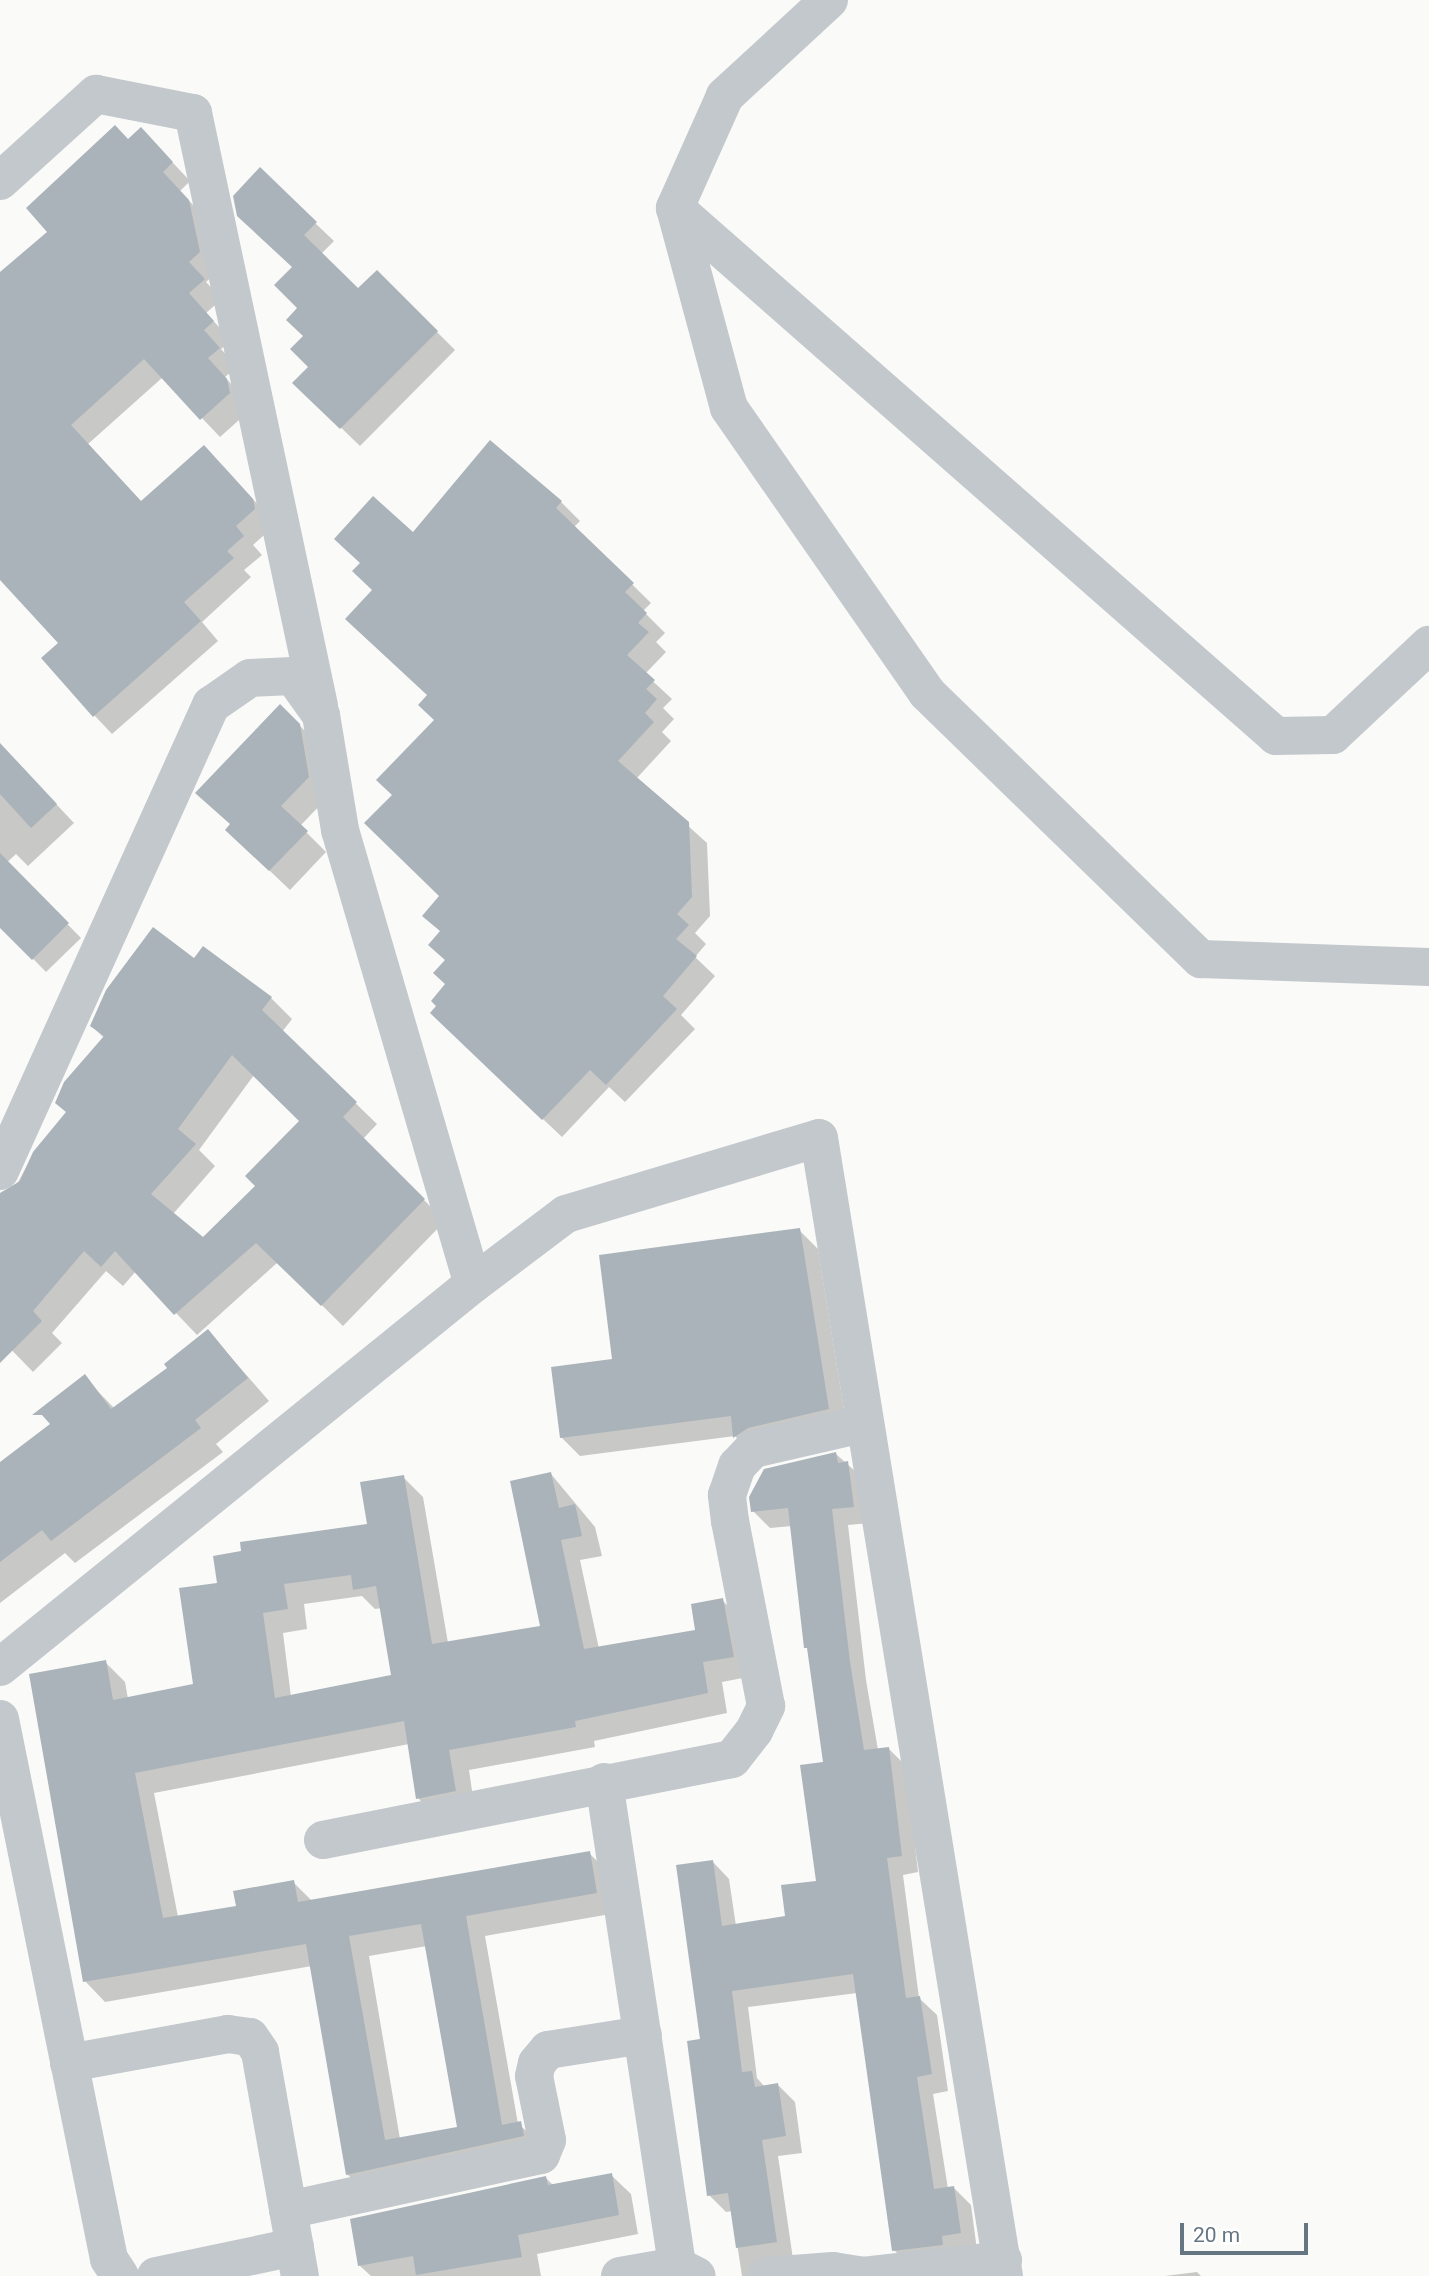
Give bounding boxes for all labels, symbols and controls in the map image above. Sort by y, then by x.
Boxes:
scale bar [1184,2210,1312,2254]
text: 20 m [1193,2223,1240,2247]

